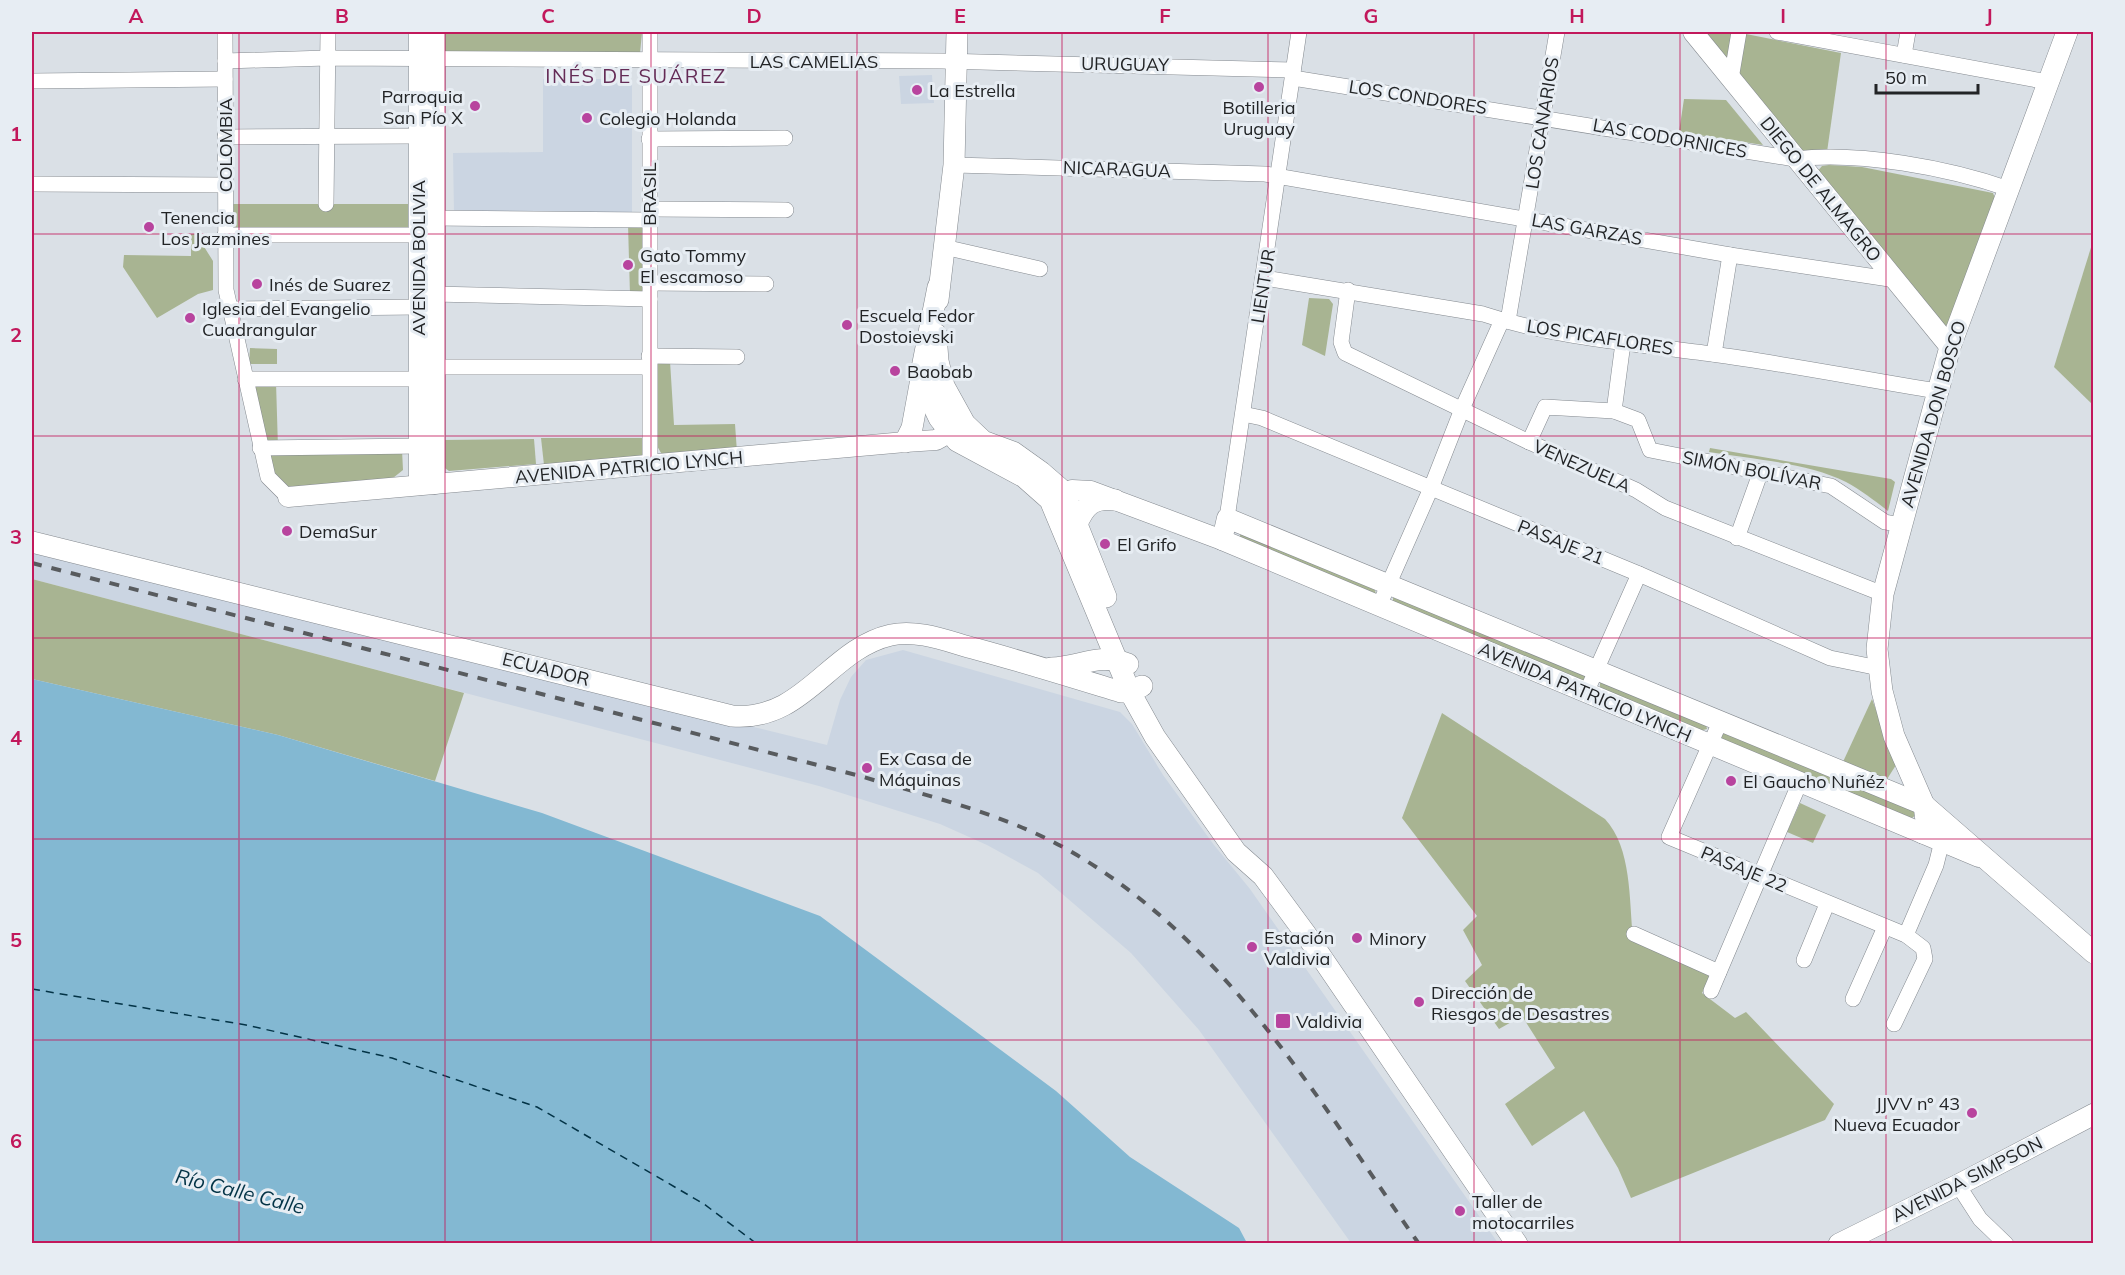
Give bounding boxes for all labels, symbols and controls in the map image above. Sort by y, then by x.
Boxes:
text: A [129,3,144,28]
text: B [335,3,349,28]
text: C [541,3,555,28]
text: D [746,3,762,28]
text: E [954,3,966,28]
text: F [1159,3,1171,28]
text: G [1364,3,1378,28]
text: H [1569,3,1585,28]
text: I [1780,3,1786,28]
text: J [1985,3,1993,28]
street label: LAS CAMELIAS [750,50,878,73]
street label: URUGUAY [1081,52,1170,76]
street label: LOS CANARIOS [1520,55,1564,191]
scale bar [1876,57,1978,95]
district label: INÉS DE SUÁREZ [545,63,727,88]
text: 50 m [1885,66,1927,89]
street label: LOS CONDORES [1347,75,1489,119]
place label: La Estrella [929,79,1015,102]
marker: Botilleria Uruguay [1252,80,1266,94]
marker: La Estrella [910,83,924,97]
place label: Parroquia San Pío X [381,85,463,129]
place label: Botilleria Uruguay [1223,96,1296,140]
street label: COLOMBIA [214,98,237,192]
marker: Parroquia San Pío X [468,99,482,113]
place label: Colegio Holanda [599,107,736,130]
marker: Colegio Holanda [580,111,594,125]
street label: DIEGO DE ALMAGRO [1755,112,1887,266]
street label: LAS CODORNICES [1591,113,1749,163]
text: 1 [10,121,22,146]
street label: NICARAGUA [1063,156,1171,182]
street label: BRASIL [638,162,661,226]
street label: AVENIDA BOLIVIA [407,180,430,336]
place label: Tenencia Los Jazmines [161,206,270,250]
street label: LAS GARZAS [1530,208,1644,250]
marker: Tenencia Los Jazmines [142,220,156,234]
place label: Gato Tommy El escamoso [640,244,746,288]
street label: LIENTUR [1246,247,1280,325]
marker: Gato Tommy El escamoso [621,258,635,272]
place label: Inés de Suarez [269,273,391,296]
marker: Inés de Suarez [250,277,264,291]
place label: Iglesia del Evangelio Cuadrangular [202,297,371,341]
place label: Escuela Fedor Dostoievski [859,304,975,348]
marker: Iglesia del Evangelio Cuadrangular [183,311,197,325]
street label: LOS PICAFLORES [1525,314,1675,360]
marker: Escuela Fedor Dostoievski [840,318,854,332]
street label: AVENIDA DON BOSCO [1895,318,1971,510]
text: 2 [10,322,22,347]
place label: Baobab [907,360,973,383]
marker: Baobab [888,364,902,378]
street label: VENEZUELA [1530,434,1634,498]
street label: SIMÓN BOLÍVAR [1680,445,1824,495]
street label: AVENIDA PATRICIO LYNCH [514,446,744,488]
street label: PASAJE 21 [1514,514,1608,570]
place label: DemaSur [299,520,377,543]
text: 3 [10,524,22,549]
marker: DemaSur [280,524,294,538]
place label: El Grifo [1117,533,1177,556]
marker: El Grifo [1098,537,1112,551]
street label: AVENIDA PATRICIO LYNCH [1475,637,1695,747]
street label: ECUADOR [500,647,592,691]
text: 4 [10,725,22,750]
place label: Ex Casa de Máquinas [879,747,972,791]
marker: Ex Casa de Máquinas [860,761,874,775]
place label: El Gaucho Nuñéz [1743,770,1885,793]
marker: El Gaucho Nuñéz [1724,774,1738,788]
street label: PASAJE 22 [1698,841,1790,897]
place label: Estación Valdivia [1264,926,1334,970]
text: 5 [10,927,22,952]
place label: Minory [1369,927,1427,950]
marker: Minory [1350,931,1364,945]
marker: Estación Valdivia [1245,940,1259,954]
place label: Dirección de Riesgos de Desastres [1431,981,1610,1025]
marker: Dirección de Riesgos de Desastres [1412,995,1426,1009]
place label: Valdivia [1296,1010,1362,1033]
marker: Valdivia [1274,1012,1292,1030]
place label: JJVV n° 43 Nueva Ecuador [1833,1092,1960,1136]
marker: JJVV n° 43 Nueva Ecuador [1965,1106,1979,1120]
text: 6 [10,1128,22,1153]
street label: AVENIDA SIMPSON [1888,1131,2046,1227]
water label: Río Calle Calle [173,1163,307,1219]
place label: Taller de motocarriles [1472,1190,1575,1234]
marker: Taller de motocarriles [1453,1204,1467,1218]

